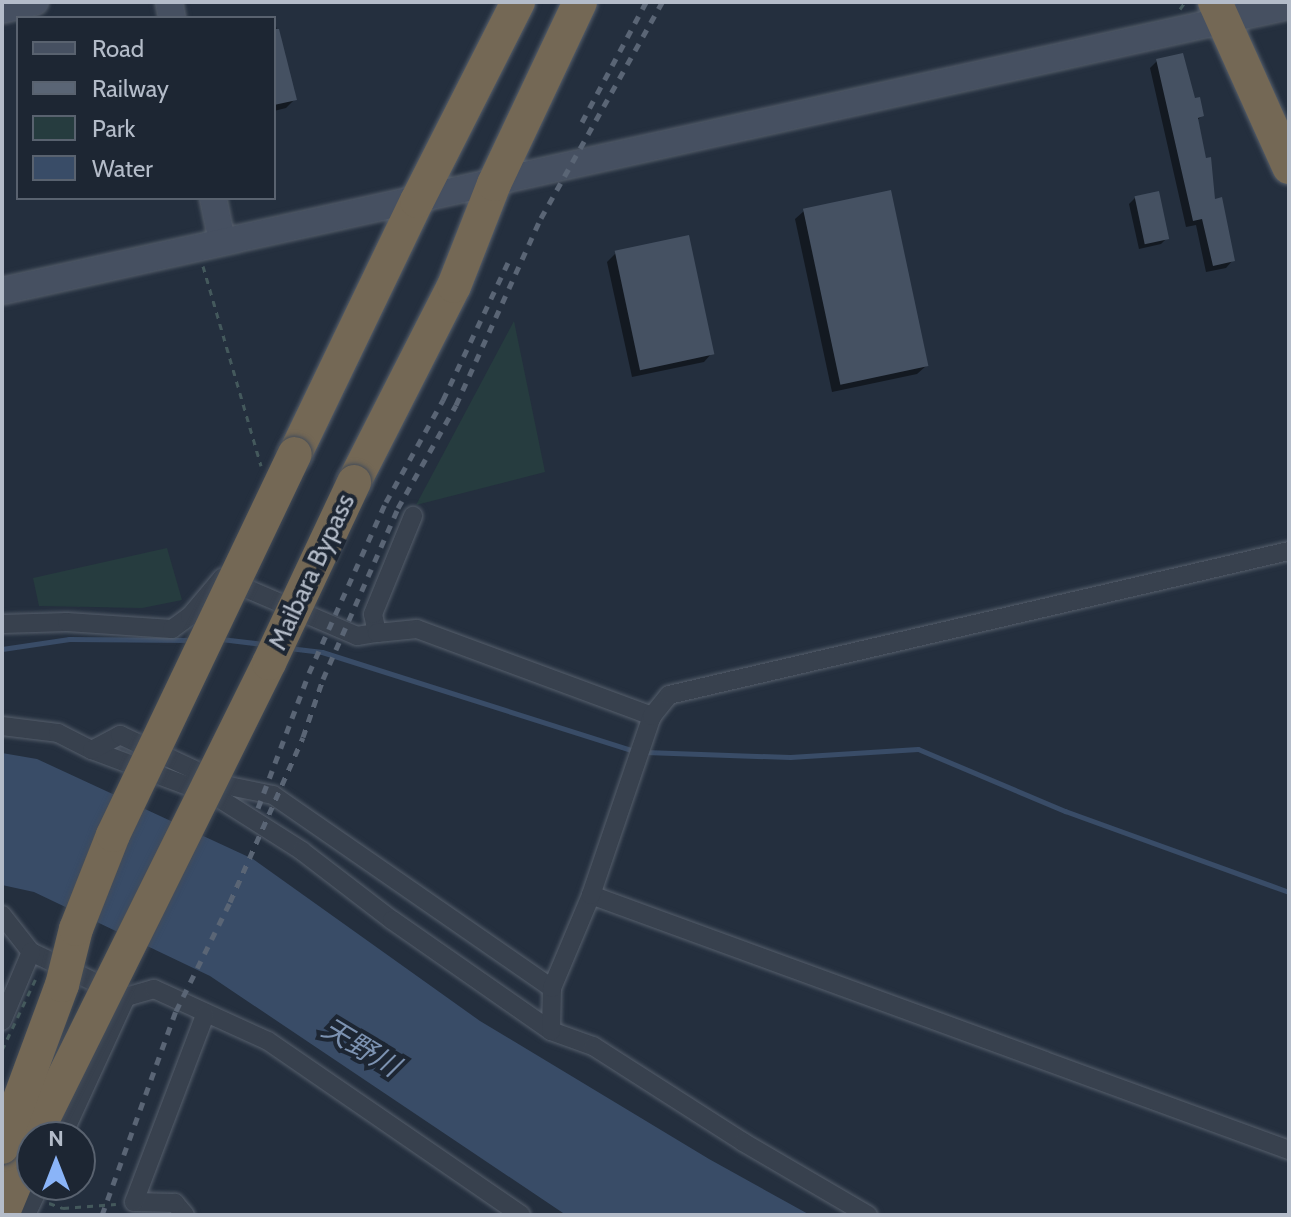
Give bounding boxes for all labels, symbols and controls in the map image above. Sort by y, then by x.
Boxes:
legend [16,16,276,200]
text: Road [92,34,144,63]
text: Railway [92,74,169,103]
text: Park [92,114,135,143]
text: Water [92,154,153,183]
street label: Maibara Bypass [262,489,362,655]
water label: 天野川 [316,1011,406,1083]
north arrow [16,1121,96,1201]
text: N [48,1125,64,1152]

